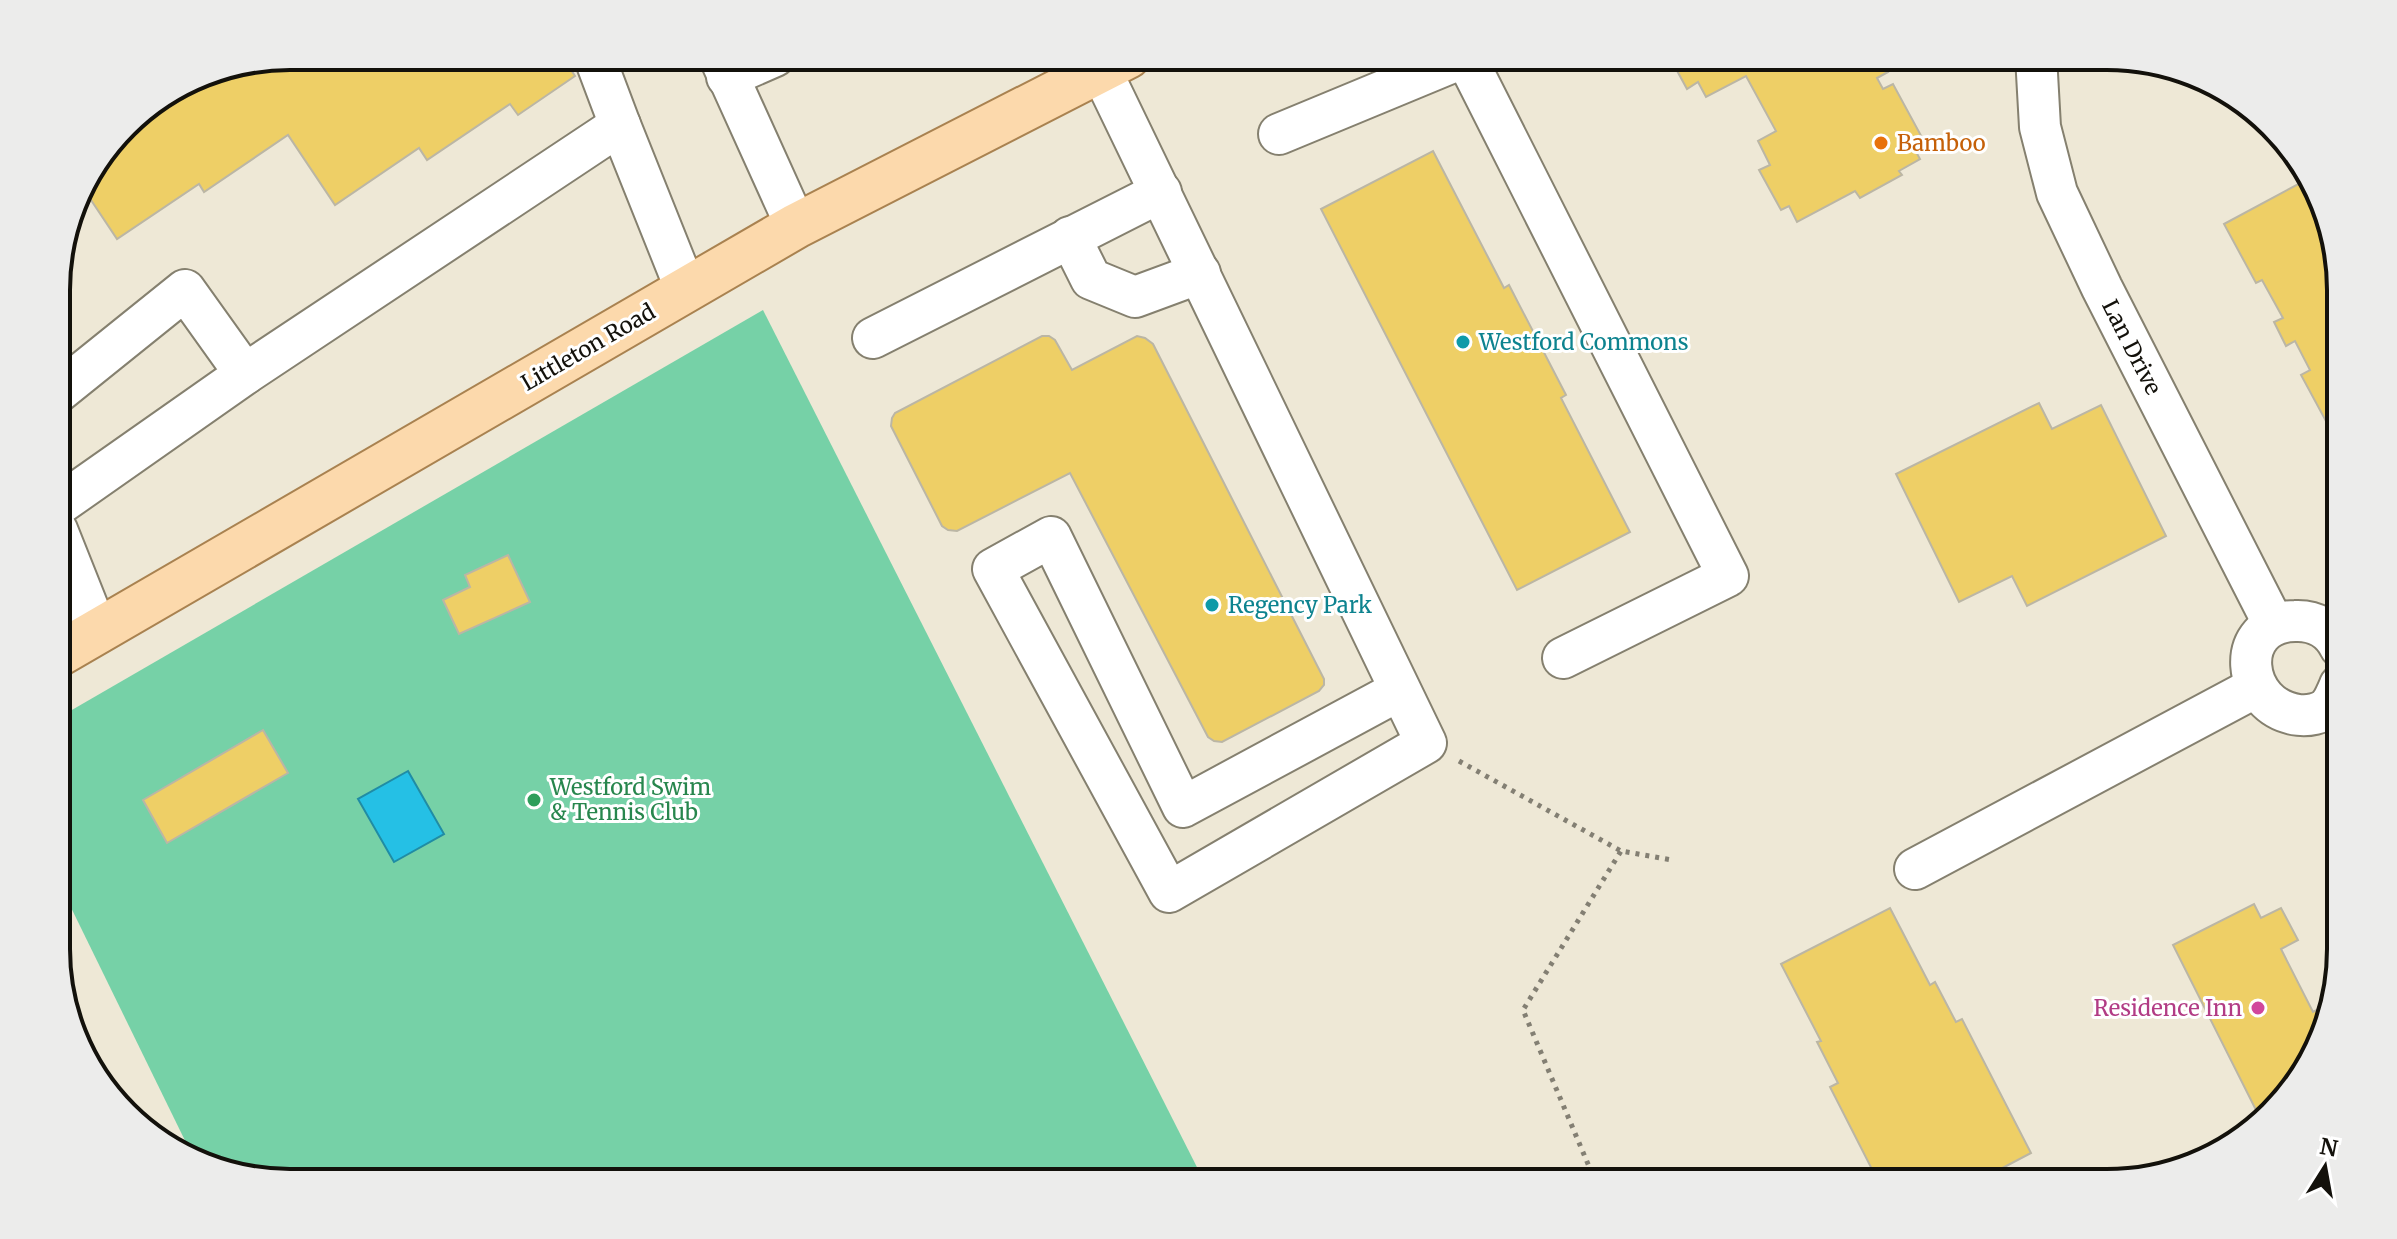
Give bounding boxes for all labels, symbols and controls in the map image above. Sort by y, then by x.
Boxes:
place label: Bamboo [1897,129,1986,157]
marker: Bamboo [1872,134,1890,152]
street label: Lan Drive [2096,295,2168,399]
street label: Littleton Road [516,297,660,397]
place label: Westford Commons [1478,328,1688,356]
marker: Westford Commons [1454,333,1472,351]
place label: Regency Park [1228,591,1372,619]
marker: Regency Park [1203,596,1221,614]
place label: Westford Swim & Tennis Club [549,773,711,826]
marker: Westford Swim & Tennis Club [525,791,543,809]
place label: Residence Inn [2093,994,2242,1022]
marker: Residence Inn [2249,999,2267,1017]
north arrow [2285,1127,2365,1207]
text: N [2318,1132,2341,1163]

